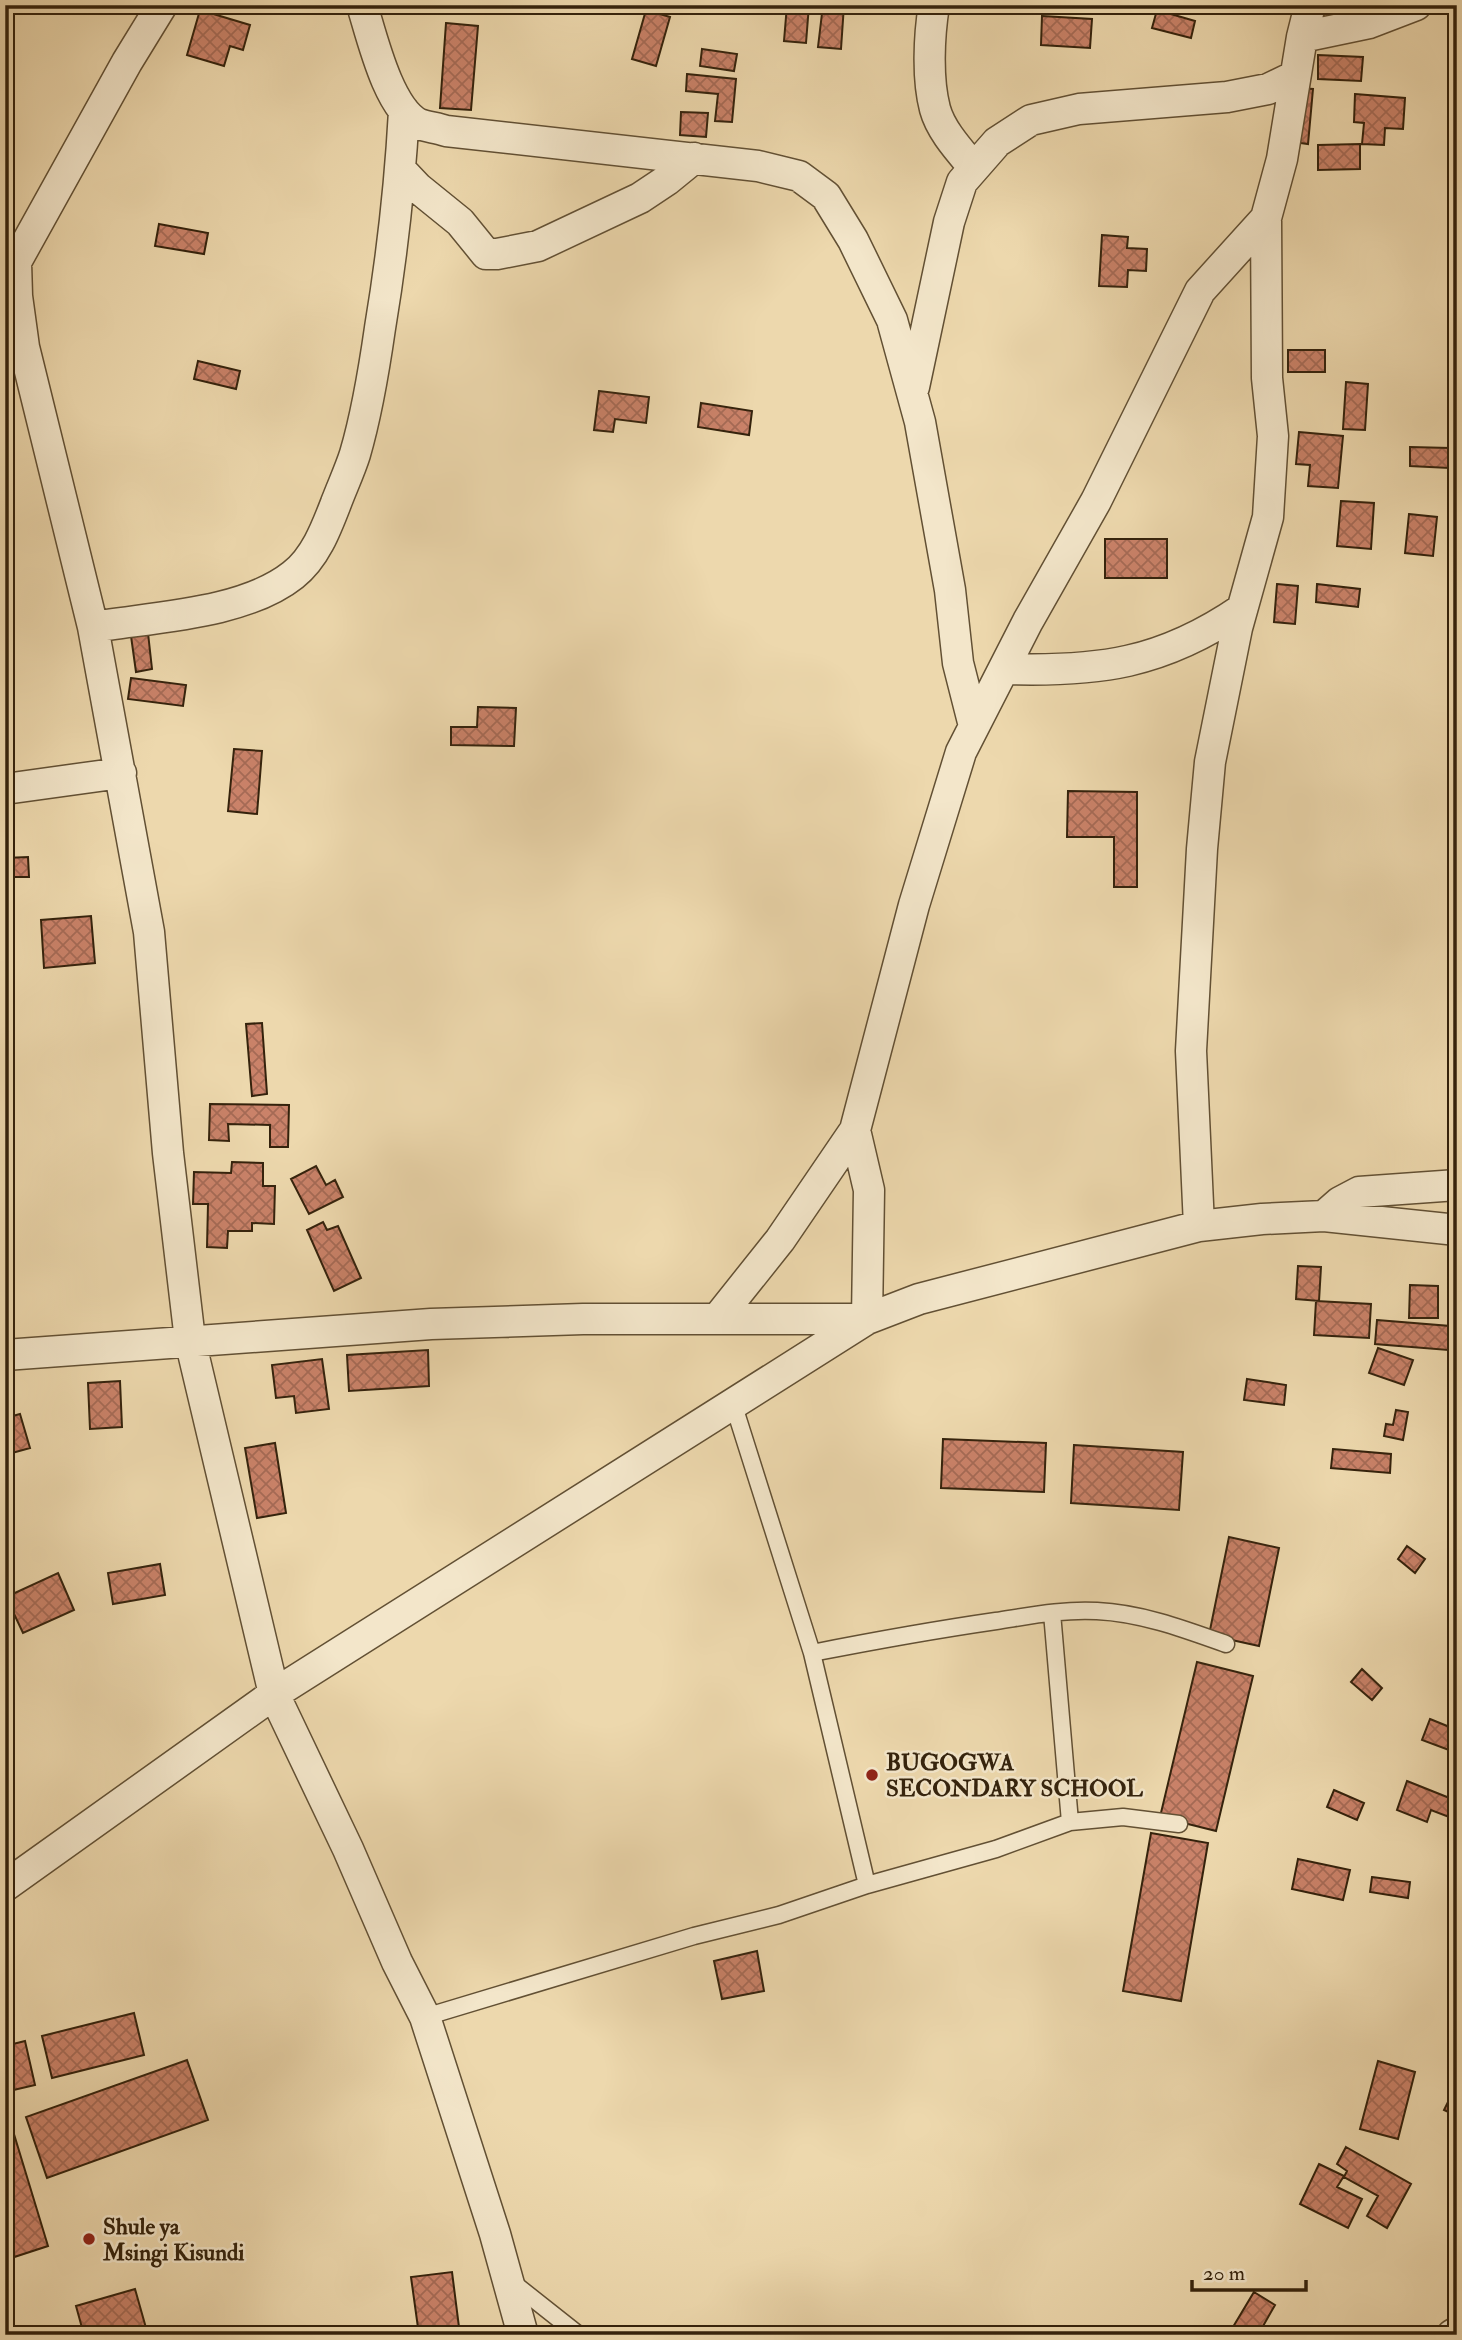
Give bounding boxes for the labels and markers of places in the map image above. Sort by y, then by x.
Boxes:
place label: BUGOGWA SECONDARY SCHOOL [886,1748,1143,1803]
marker: BUGOGWA SECONDARY SCHOOL [864,1767,880,1783]
place label: Shule ya Msingi Kisundi [102,2212,244,2268]
marker: Shule ya Msingi Kisundi [81,2231,97,2247]

